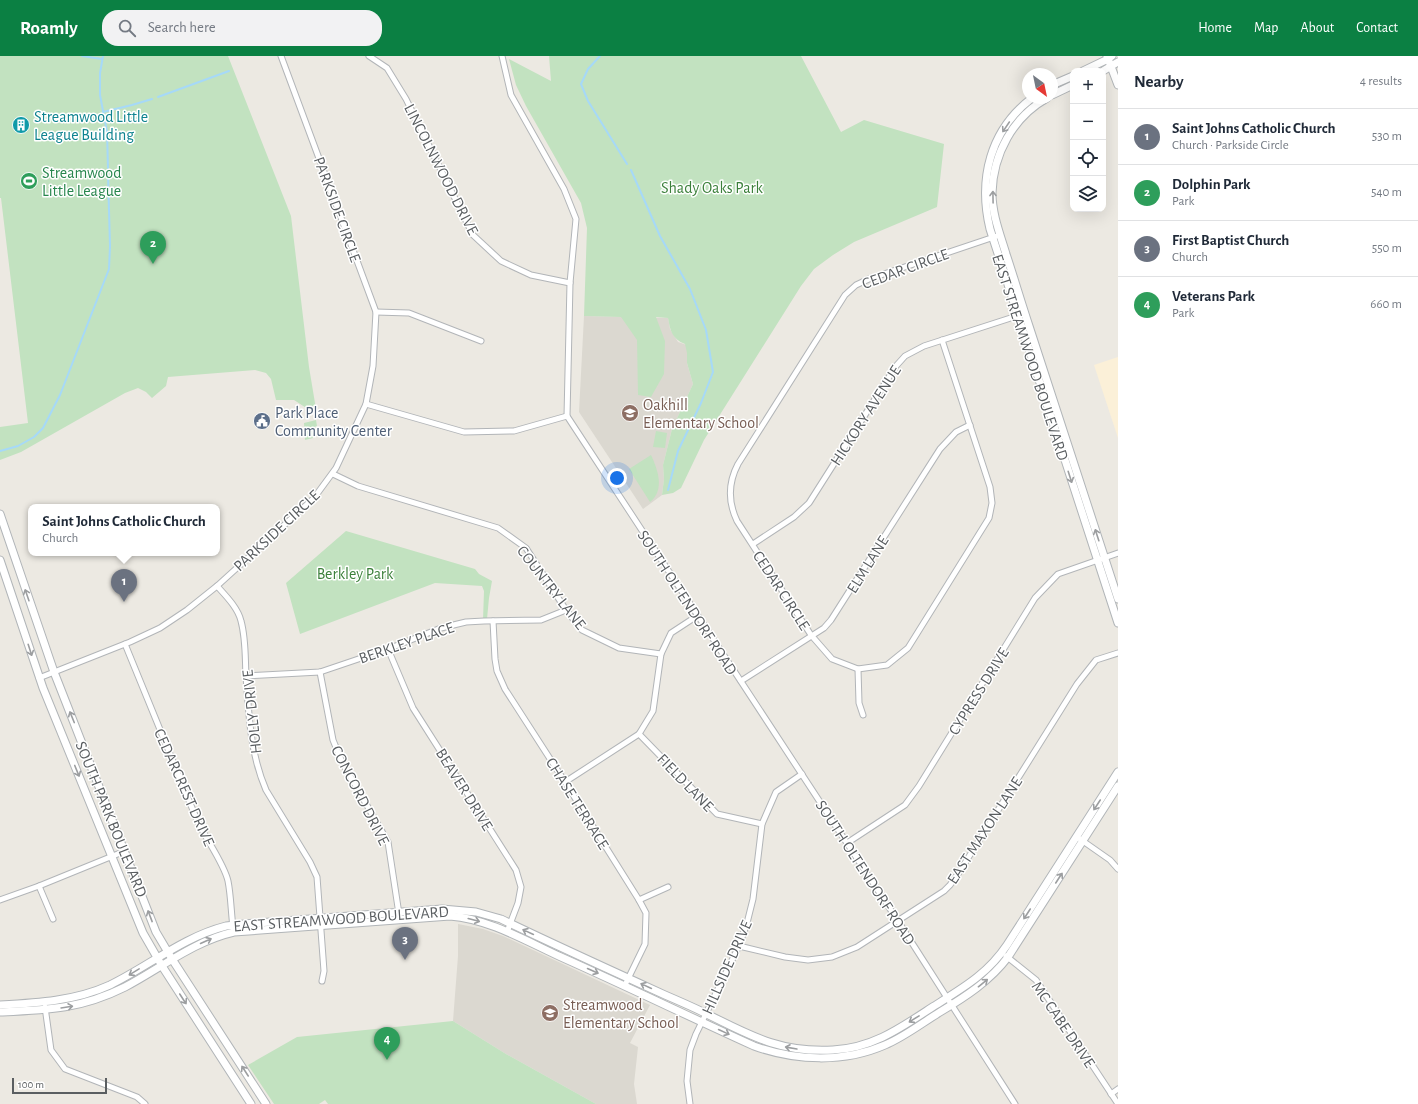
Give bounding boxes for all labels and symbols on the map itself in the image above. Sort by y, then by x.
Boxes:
north arrow [1022,68,1058,104]
street label: LINCOLNWOOD DRIVE [401,101,481,238]
place label: Streamwood Little League Building [34,109,148,143]
building icon: Streamwood Little League Building [11,115,31,135]
one-way arrow [1001,121,1009,133]
street label: PARKSIDE CIRCLE [311,154,364,264]
place label: Streamwood Little League [42,165,121,199]
sports icon: Streamwood Little League [19,171,39,191]
park label: Shady Oaks Park [661,180,764,197]
one-way arrow [989,191,997,204]
pin: 2 [140,231,166,264]
street label: CEDAR CIRCLE [860,246,951,292]
street label: EAST STREAMWOOD BOULEVARD [989,252,1071,462]
street label: HICKORY AVENUE [828,362,904,468]
place label: Oakhill Elementary School [643,397,759,432]
school or university icon: Oakhill Elementary School [620,403,640,423]
place label: Park Place Community Center [275,405,393,440]
public building icon: Park Place Community Center [252,411,272,431]
your location [607,468,627,488]
one-way arrow [1067,471,1074,484]
street label: PARKSIDE CIRCLE [231,487,323,574]
street label: SOUTH OLTENDORF ROAD [634,527,740,678]
one-way arrow [1093,529,1100,542]
street label: ELM LANE [844,533,892,596]
street label: COUNTRY LANE [514,543,589,633]
street label: CEDAR CIRCLE [750,548,813,633]
park label: Berkley Park [317,566,394,583]
pin: 1 [111,569,137,602]
one-way arrow [23,590,31,602]
street label: BERKLEY PLACE [357,619,456,667]
one-way arrow [27,644,34,657]
street label: CYPRESS DRIVE [946,645,1012,738]
street label: HOLLY DRIVE [240,669,264,755]
one-way arrow [67,712,75,724]
street label: CEDARCREST DRIVE [151,726,217,849]
street label: SOUTH PARK BOULEVARD [72,739,150,900]
street label: CONCORD DRIVE [328,743,392,848]
street label: BEAVER DRIVE [433,746,496,834]
street label: FIELD LANE [654,751,717,815]
street label: CHASE TERRACE [543,755,612,852]
one-way arrow [73,765,81,777]
street label: EAST MAXON LANE [944,774,1025,887]
street label: SOUTH OLTENDORF ROAD [812,797,918,948]
one-way arrow [1093,799,1101,810]
one-way arrow [1055,873,1063,884]
street label: EAST STREAMWOOD BOULEVARD [233,903,449,935]
one-way arrow [1023,908,1031,919]
one-way arrow [146,911,154,923]
one-way arrow [467,917,480,924]
street label: HILLSIDE DRIVE [699,918,755,1017]
pin: 3 [392,927,418,960]
one-way arrow [523,928,535,935]
one-way arrow [200,936,212,944]
one-way arrow [128,968,140,976]
one-way arrow [587,968,599,975]
one-way arrow [978,978,989,987]
street label: MC CABE DRIVE [1029,979,1098,1071]
one-way arrow [641,982,653,989]
one-way arrow [179,993,187,1004]
place label: Streamwood Elementary School [563,997,679,1032]
one-way arrow [60,1003,73,1011]
school or university icon: Streamwood Elementary School [540,1003,560,1023]
one-way arrow [908,1016,920,1024]
pin: 4 [374,1027,400,1060]
one-way arrow [717,1029,729,1036]
one-way arrow [785,1043,798,1051]
one-way arrow [241,1066,249,1077]
scale bar [12,1076,107,1095]

